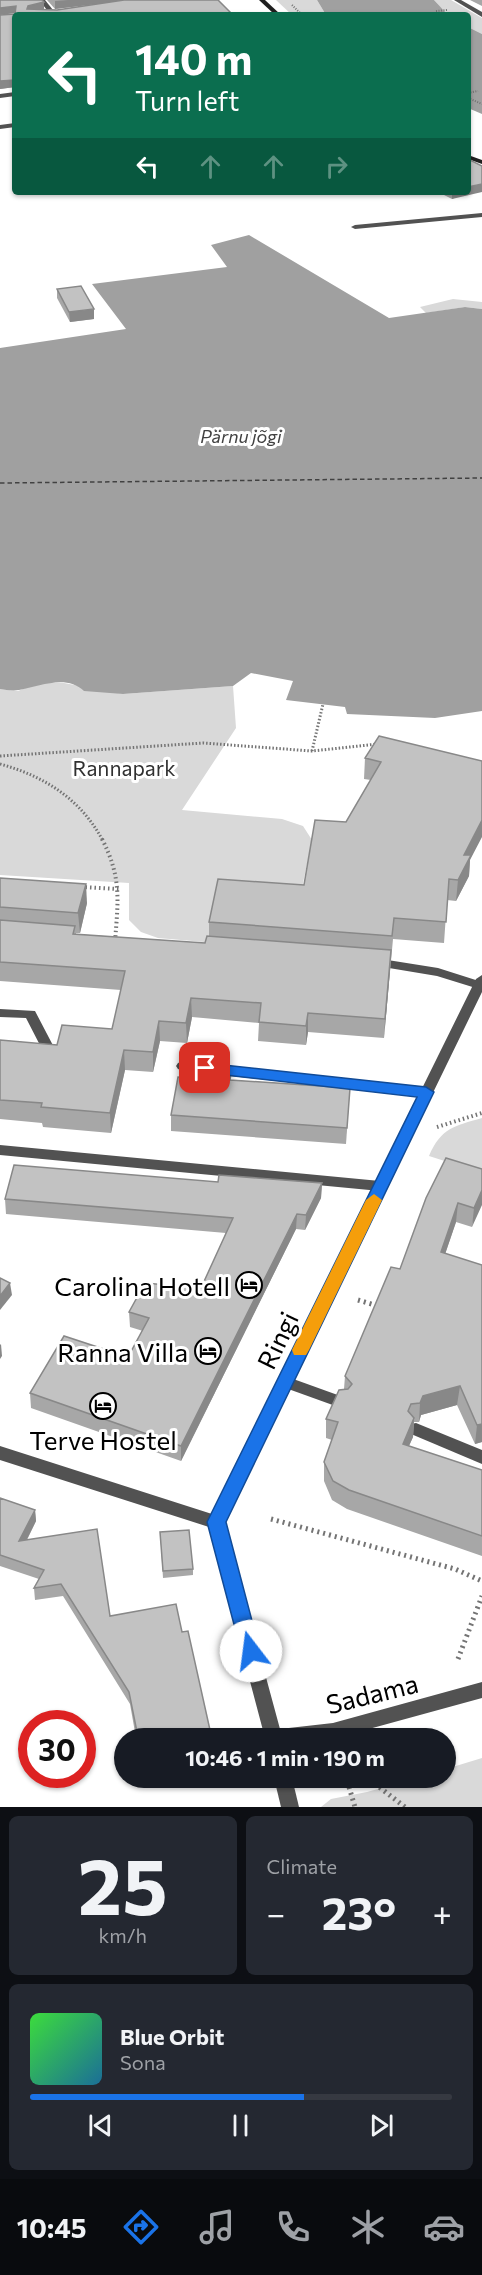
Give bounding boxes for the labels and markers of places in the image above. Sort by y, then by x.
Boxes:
pin [179,1042,230,1093]
place label: Carolina Hotell [54,1270,230,1301]
hotel icon: Carolina Hotell [234,1270,264,1300]
place label: Ranna Villa [57,1336,188,1367]
hotel icon: Ranna Villa [193,1336,223,1366]
hotel icon: Terve Hostel [88,1391,118,1421]
place label: Terve Hostel [29,1424,177,1455]

